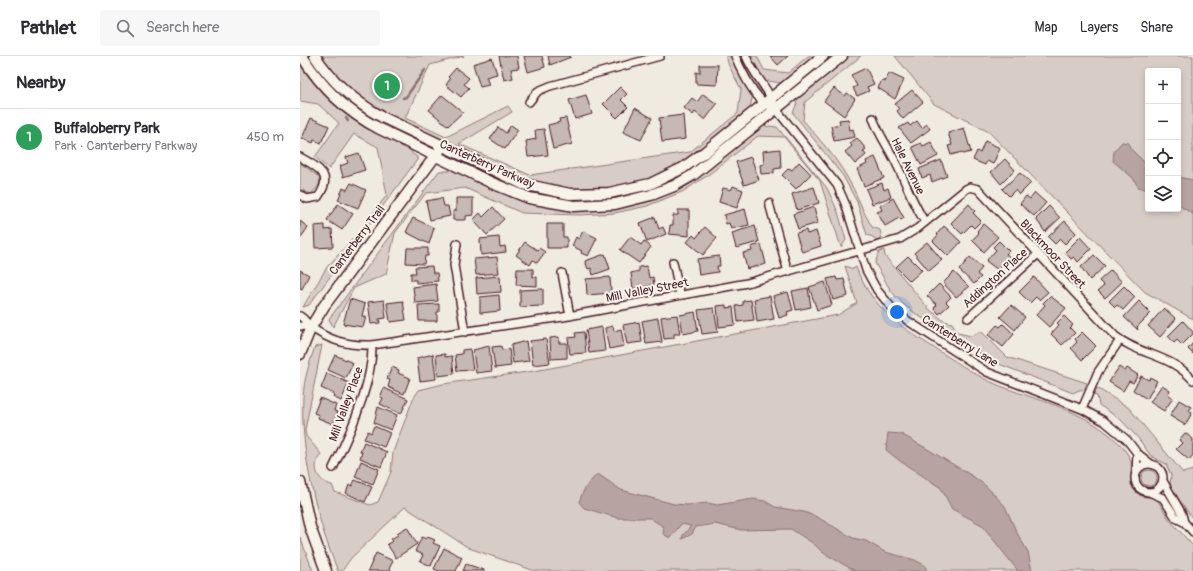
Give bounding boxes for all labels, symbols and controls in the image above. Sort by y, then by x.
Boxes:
search box [100,10,380,46]
text: Pathlet [20,16,76,40]
icon: search [114,17,136,39]
text: Search here [146,18,219,37]
text: Map [1035,19,1058,36]
text: Layers [1080,19,1118,36]
text: Share [1140,19,1173,36]
map controls [1145,68,1181,212]
button: + [1145,68,1181,104]
pin: 1 [374,71,400,101]
text: Nearby [16,72,65,93]
button: − [1145,104,1181,140]
text: Buffaloberry Park [54,119,160,138]
text: 1 [26,129,32,145]
text: 450 m [246,129,284,145]
street label: Hale Avenue [887,135,928,197]
street label: Canterberry Parkway [437,137,537,192]
text: Park · Canterberry Parkway [54,138,197,154]
button: locate [1145,140,1181,176]
button: layers [1145,176,1181,212]
street label: Canterberry Trail [326,202,389,278]
street label: Blackmoor Street [1017,217,1089,292]
street label: Addington Place [960,245,1031,311]
street label: Mill Valley Street [605,275,690,306]
your location [887,302,907,322]
street label: Canterberry Lane [919,312,1001,371]
street label: Mill Valley Place [326,365,367,444]

